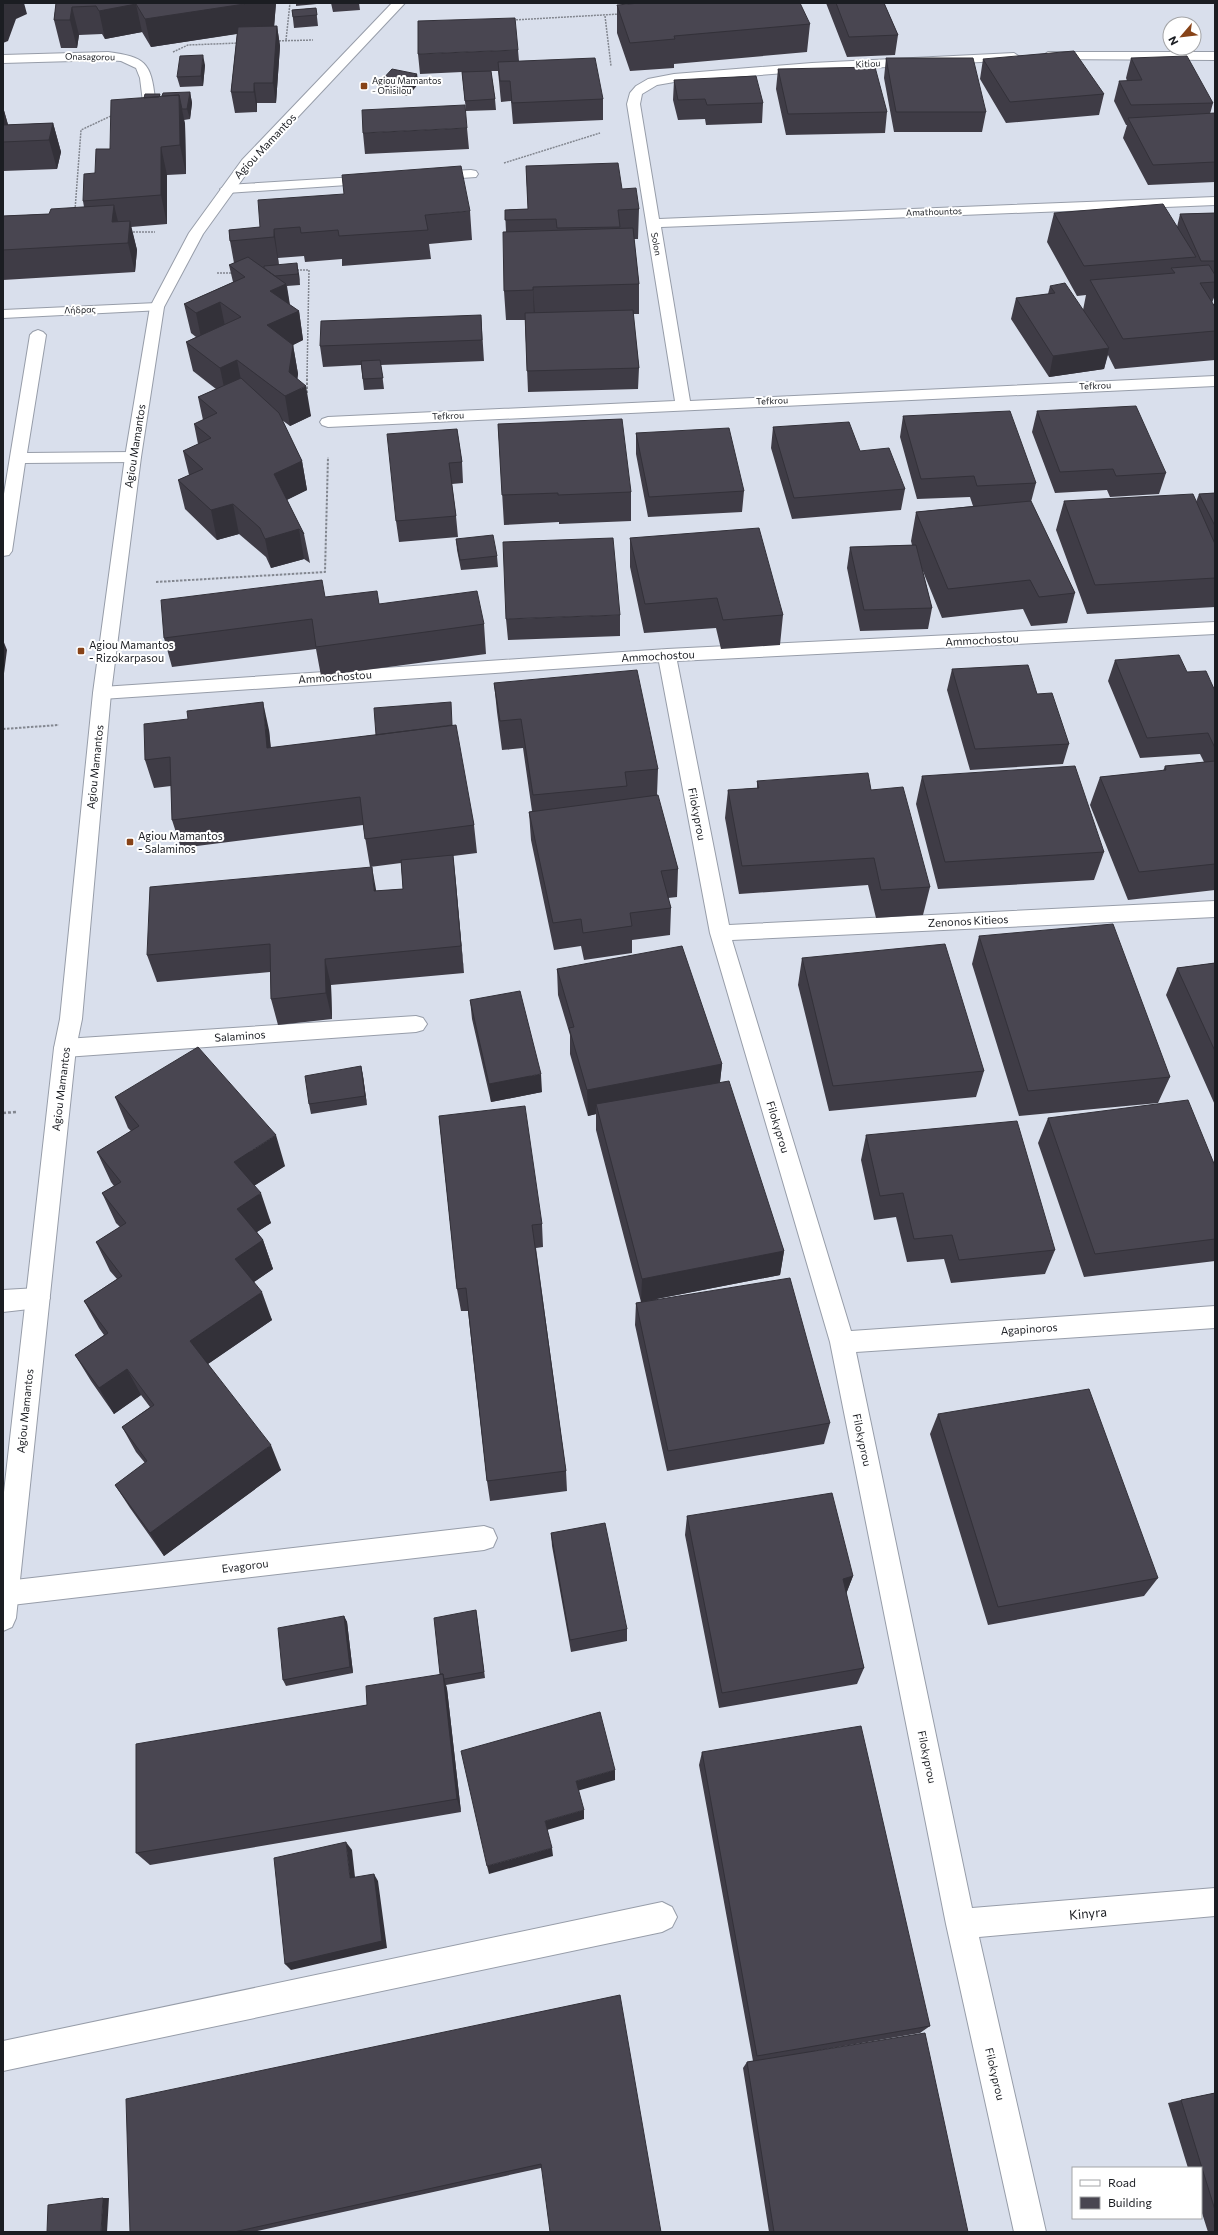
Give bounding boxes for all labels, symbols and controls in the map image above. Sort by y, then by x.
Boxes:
north arrow [1162,16,1202,56]
text: N [1165,34,1180,48]
street label: Onasagorou [65,51,115,62]
street label: Kitiou [855,57,881,70]
place label: Agiou Mamantos - Onisilou [372,75,441,96]
marker: Agiou Mamantos - Onisilou [359,81,369,91]
street label: Agiou Mamantos [231,110,298,181]
street label: Amathountos [906,205,962,218]
street label: Solon [649,231,664,256]
street label: Λήδρας [64,303,97,316]
street label: Tefkrou [1079,379,1111,392]
street label: Tefkrou [756,394,788,407]
street label: Agiou Mamantos [121,403,148,489]
street label: Tefkrou [432,409,464,422]
street label: Ammochostou [945,631,1019,648]
place label: Agiou Mamantos - Rizokarpasou [89,638,174,664]
marker: Agiou Mamantos - Rizokarpasou [76,646,86,656]
street label: Ammochostou [621,647,695,664]
street label: Ammochostou [298,667,372,686]
street label: Agiou Mamantos [84,724,105,810]
street label: Filokyprou [686,786,709,841]
place label: Agiou Mamantos - Salaminos [138,829,223,855]
marker: Agiou Mamantos - Salaminos [125,837,135,847]
street label: Zenonos Kitieos [927,912,1009,929]
street label: Salaminos [214,1027,266,1044]
street label: Agiou Mamantos [49,1046,72,1132]
street label: Filokyprou [764,1099,793,1154]
street label: Agapinoros [1000,1320,1058,1337]
street label: Agiou Mamantos [14,1368,35,1454]
street label: Filokyprou [851,1412,874,1467]
street label: Evagorou [221,1556,269,1575]
street label: Filokyprou [916,1729,939,1784]
street label: Kinyra [1068,1903,1108,1923]
street label: Filokyprou [983,2046,1008,2101]
legend [1072,2167,1202,2219]
text: Road [1108,2175,1136,2189]
text: Building [1108,2195,1152,2209]

